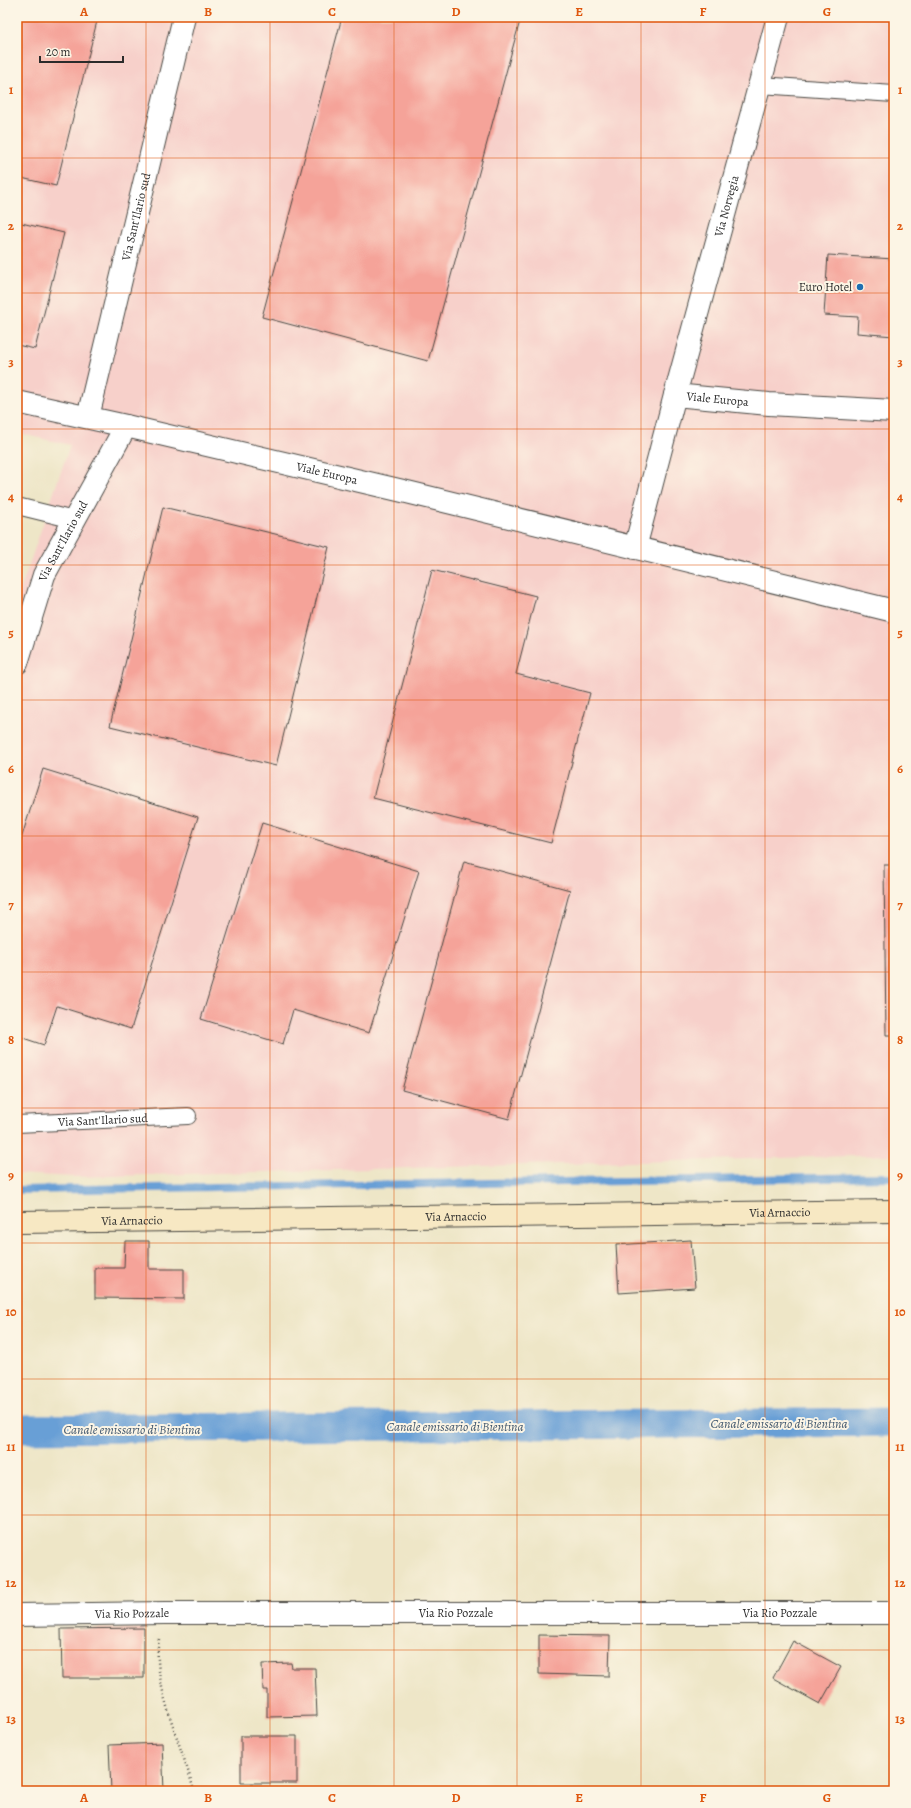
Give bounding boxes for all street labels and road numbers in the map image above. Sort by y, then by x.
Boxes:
street label: Via Sant'Ilario sud [118,171,154,263]
street label: Via Norvegia [710,173,743,239]
street label: Viale Europa [685,388,750,410]
street label: Viale Europa [294,458,359,488]
street label: Via Sant'Ilario sud [34,497,92,584]
street label: Via Sant'Ilario sud [57,1110,149,1130]
street label: Via Arnaccio [748,1204,811,1221]
street label: Via Arnaccio [424,1208,487,1225]
street label: Via Arnaccio [100,1212,163,1229]
street label: Via Rio Pozzale [94,1605,169,1622]
street label: Via Rio Pozzale [418,1605,493,1621]
street label: Via Rio Pozzale [742,1605,817,1621]

